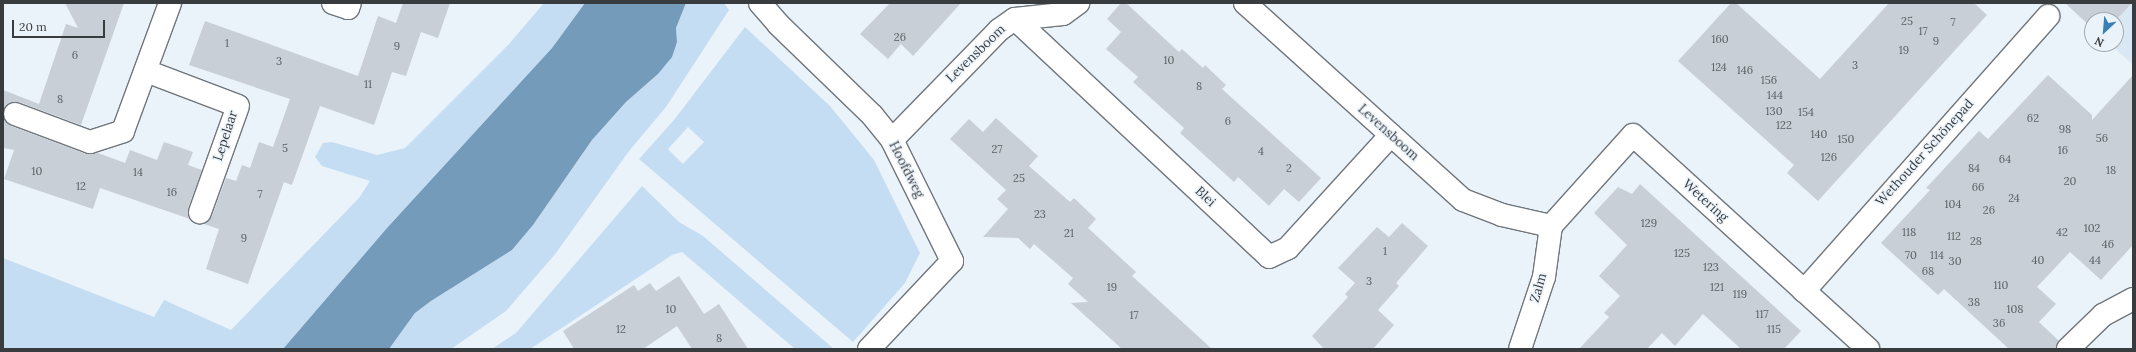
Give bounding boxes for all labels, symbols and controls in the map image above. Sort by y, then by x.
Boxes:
scale bar [14,12,107,38]
north arrow [2084,12,2124,52]
house number: 25 [1901,14,1913,28]
house number: 7 [1950,15,1956,29]
text: 20 m [19,19,47,34]
street label: Levensboom [943,22,1009,86]
house number: 17 [1918,24,1928,38]
house number: 26 [894,30,906,44]
house number: 160 [1711,32,1729,46]
house number: 9 [1933,34,1939,48]
text: N [2092,34,2106,50]
house number: 1 [225,36,229,50]
house number: 9 [394,39,400,53]
house number: 19 [1899,43,1909,57]
house number: 6 [72,48,78,62]
house number: 10 [1164,53,1174,67]
house number: 3 [276,54,282,68]
house number: 3 [1852,58,1858,72]
house number: 124 [1711,60,1727,74]
house number: 146 [1737,63,1753,77]
house number: 156 [1761,73,1777,87]
house number: 11 [364,77,372,91]
house number: 8 [1196,79,1202,93]
house number: 144 [1767,88,1783,102]
house number: 8 [57,92,63,106]
street label: Wethouder Schönepad [1873,96,1977,210]
street label: Levensboom [1354,102,1422,164]
house number: 130 [1766,104,1782,118]
house number: 154 [1798,105,1814,119]
street label: Lepelaar [211,109,241,163]
house number: 62 [2027,111,2039,125]
house number: 6 [1225,114,1231,128]
house number: 122 [1776,118,1792,132]
house number: 98 [2059,122,2071,136]
house number: 140 [1811,127,1827,141]
house number: 56 [2096,131,2108,145]
house number: 150 [1838,132,1854,146]
street label: Hoofdweg [885,139,927,201]
house number: 5 [282,141,288,155]
house number: 27 [992,142,1002,156]
house number: 16 [2058,143,2068,157]
house number: 4 [1258,144,1264,158]
house number: 126 [1821,150,1837,164]
house number: 64 [1999,152,2011,166]
house number: 2 [1286,161,1292,175]
house number: 84 [1968,161,1980,175]
house number: 18 [2106,163,2116,177]
house number: 10 [32,164,42,178]
house number: 14 [133,165,143,179]
house number: 25 [1013,171,1025,185]
house number: 20 [2064,174,2076,188]
street label: Wetering [1679,177,1731,225]
house number: 12 [76,179,86,193]
house number: 66 [1972,180,1984,194]
street label: Blei [1192,184,1218,210]
house number: 16 [167,185,177,199]
house number: 7 [257,187,263,201]
house number: 24 [2008,191,2020,205]
house number: 104 [1945,197,1961,211]
house number: 26 [1983,203,1995,217]
house number: 23 [1034,207,1046,221]
house number: 129 [1641,216,1657,230]
house number: 102 [2084,221,2100,235]
house number: 118 [1902,225,1916,239]
house number: 42 [2056,225,2068,239]
house number: 21 [1064,226,1074,240]
house number: 112 [1947,229,1961,243]
house number: 9 [241,231,247,245]
house number: 28 [1970,234,1982,248]
house number: 46 [2102,237,2114,251]
house number: 1 [1383,244,1387,258]
house number: 125 [1674,246,1690,260]
house number: 70 [1905,248,1917,262]
house number: 114 [1930,248,1944,262]
house number: 40 [2032,253,2044,267]
house number: 44 [2089,253,2101,267]
house number: 30 [1949,254,1961,268]
house number: 123 [1703,260,1719,274]
house number: 68 [1922,264,1934,278]
street label: Zalm [1527,272,1551,304]
house number: 3 [1366,274,1372,288]
house number: 110 [1994,278,2008,292]
house number: 19 [1107,280,1117,294]
house number: 121 [1710,280,1724,294]
house number: 119 [1733,287,1747,301]
house number: 38 [1968,295,1980,309]
house number: 10 [666,302,676,316]
house number: 108 [2006,302,2024,316]
house number: 117 [1755,307,1769,321]
house number: 17 [1129,308,1139,322]
house number: 36 [1993,316,2005,330]
house number: 12 [616,322,626,336]
house number: 115 [1767,322,1781,336]
house number: 8 [716,331,722,345]

